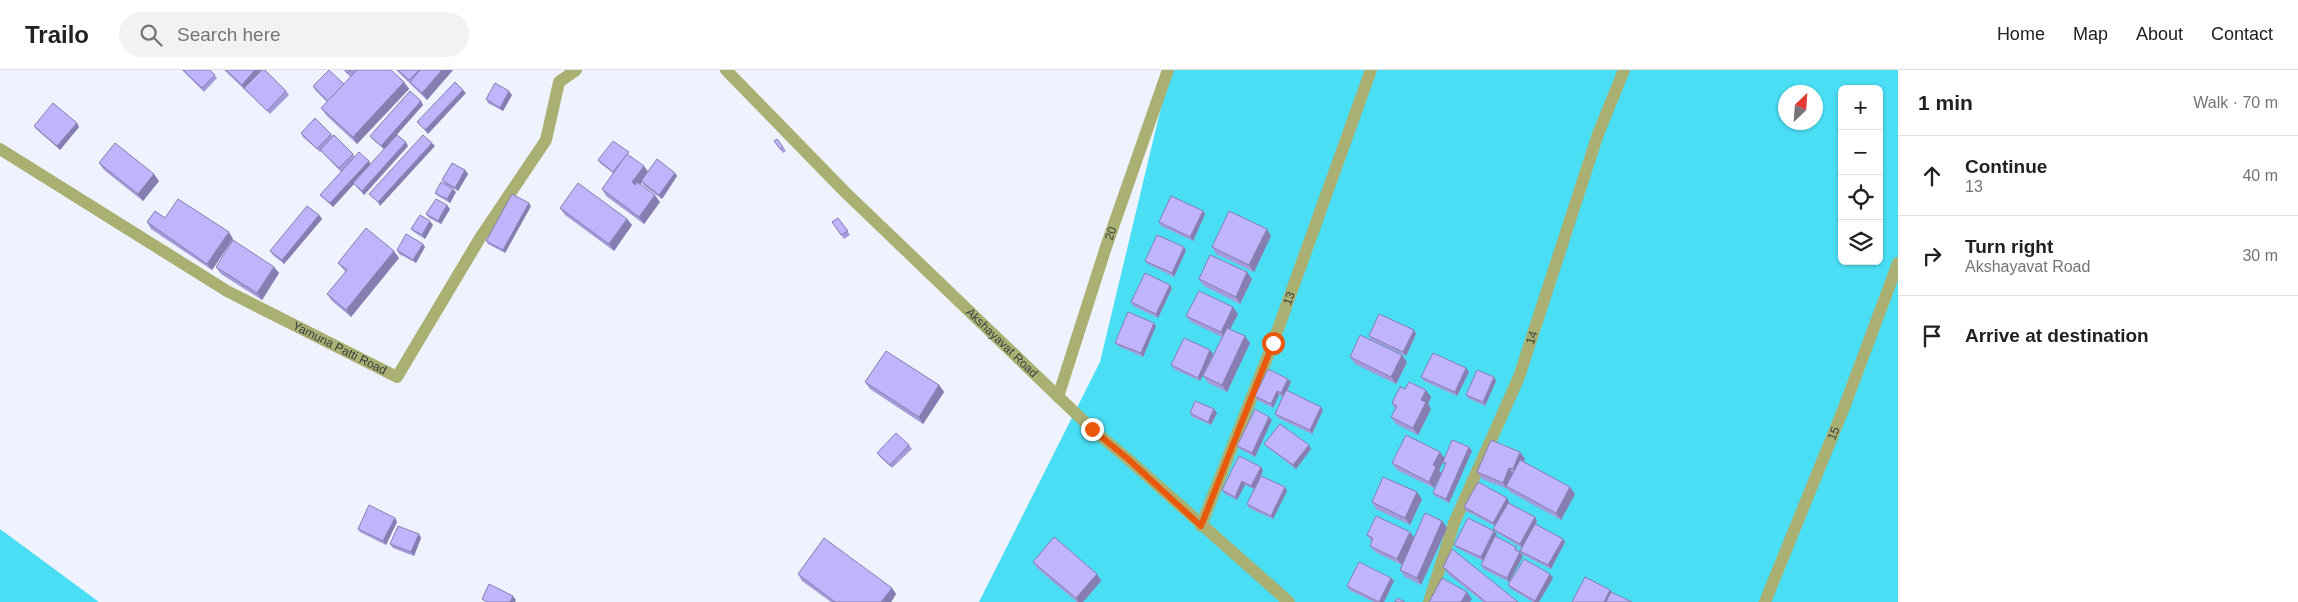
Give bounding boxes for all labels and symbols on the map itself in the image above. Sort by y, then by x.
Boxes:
north arrow [1778,85,1823,130]
street label: 20 [1102,224,1120,242]
street label: 13 [1280,289,1298,307]
street label: Akshayavat Road [963,305,1041,380]
street label: Yamuna Patti Road [290,318,389,378]
street label: 14 [1523,329,1541,346]
route start [1262,332,1285,355]
route end [1081,418,1104,441]
street label: 15 [1824,424,1843,442]

